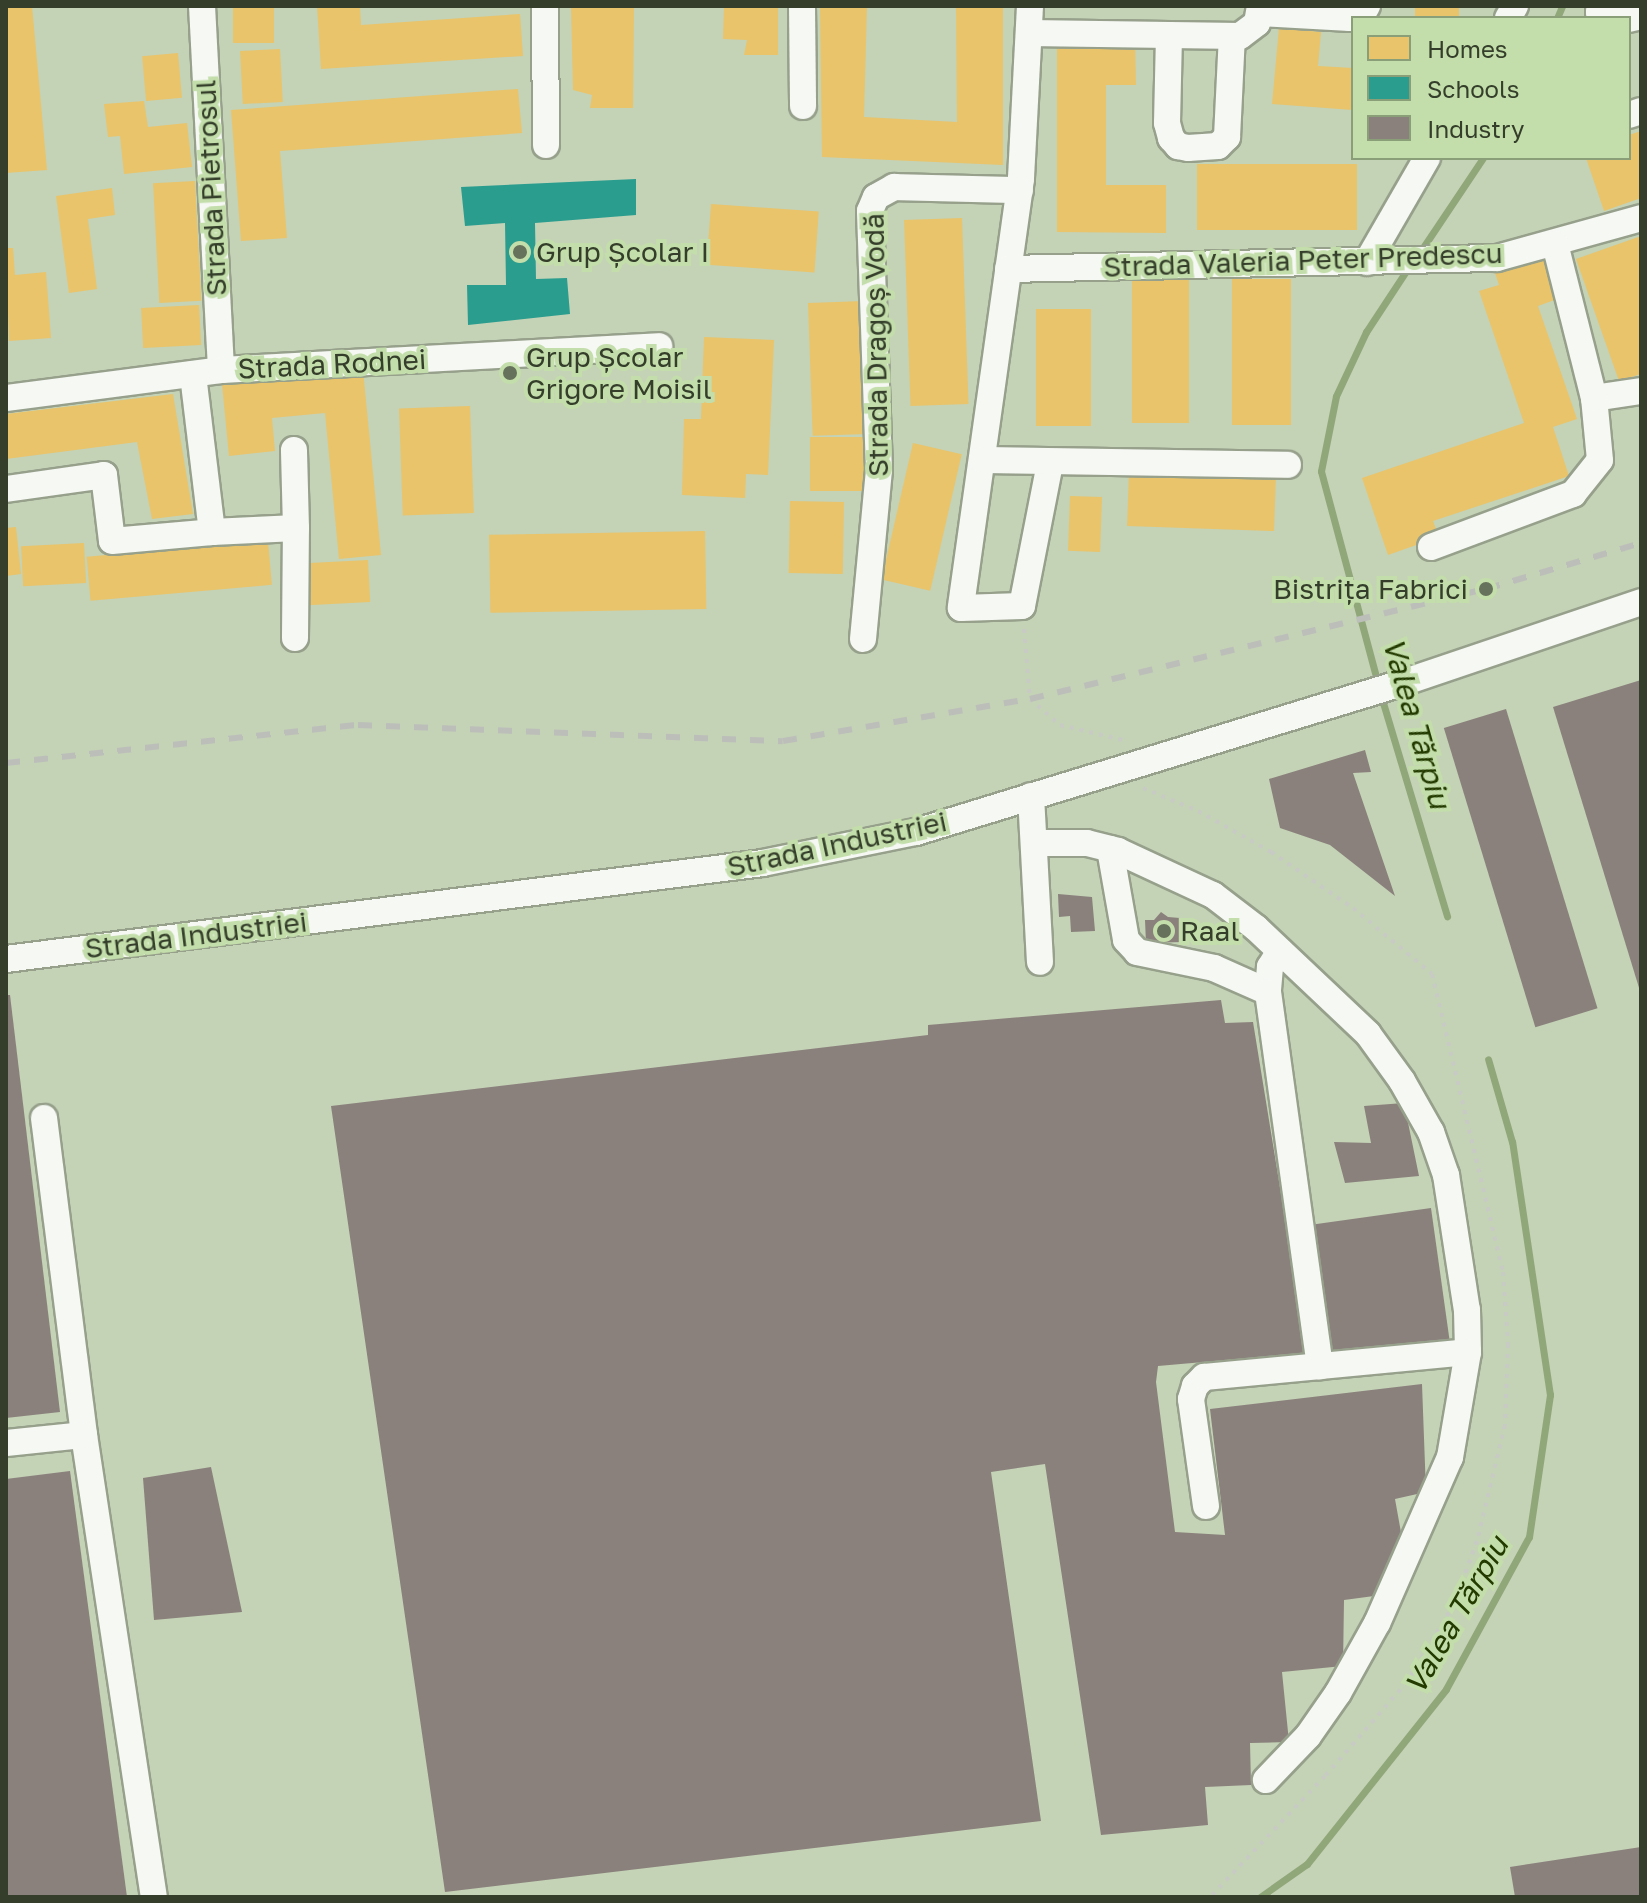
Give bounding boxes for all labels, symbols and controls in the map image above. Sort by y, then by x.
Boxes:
legend [1351,16,1631,160]
text: Homes [1427,34,1508,63]
text: Schools [1427,74,1519,103]
street label: Strada Pietrosul [189,79,233,297]
text: Industry [1427,114,1524,143]
street label: Strada Dragoș Vodă [857,213,895,477]
place label: Grup Școlar I [536,235,709,269]
street label: Strada Valeria Peter Predescu [1103,236,1503,284]
marker: Grup Școlar I [511,243,529,261]
place label: Grup Școlar Grigore Moisil [526,340,712,406]
street label: Strada Rodnei [237,342,427,386]
marker: Grup Școlar Grigore Moisil [501,364,519,382]
place label: Bistrița Fabrici [1273,572,1468,606]
marker: Bistrița Fabrici [1475,578,1497,600]
water label: Valea Tărpiu [1375,634,1459,812]
street label: Strada Industriei [724,804,950,884]
street label: Strada Industriei [83,905,309,965]
place label: Raal [1180,914,1239,948]
marker: Raal [1155,922,1173,940]
water label: Valea Tărpiu [1397,1530,1515,1700]

